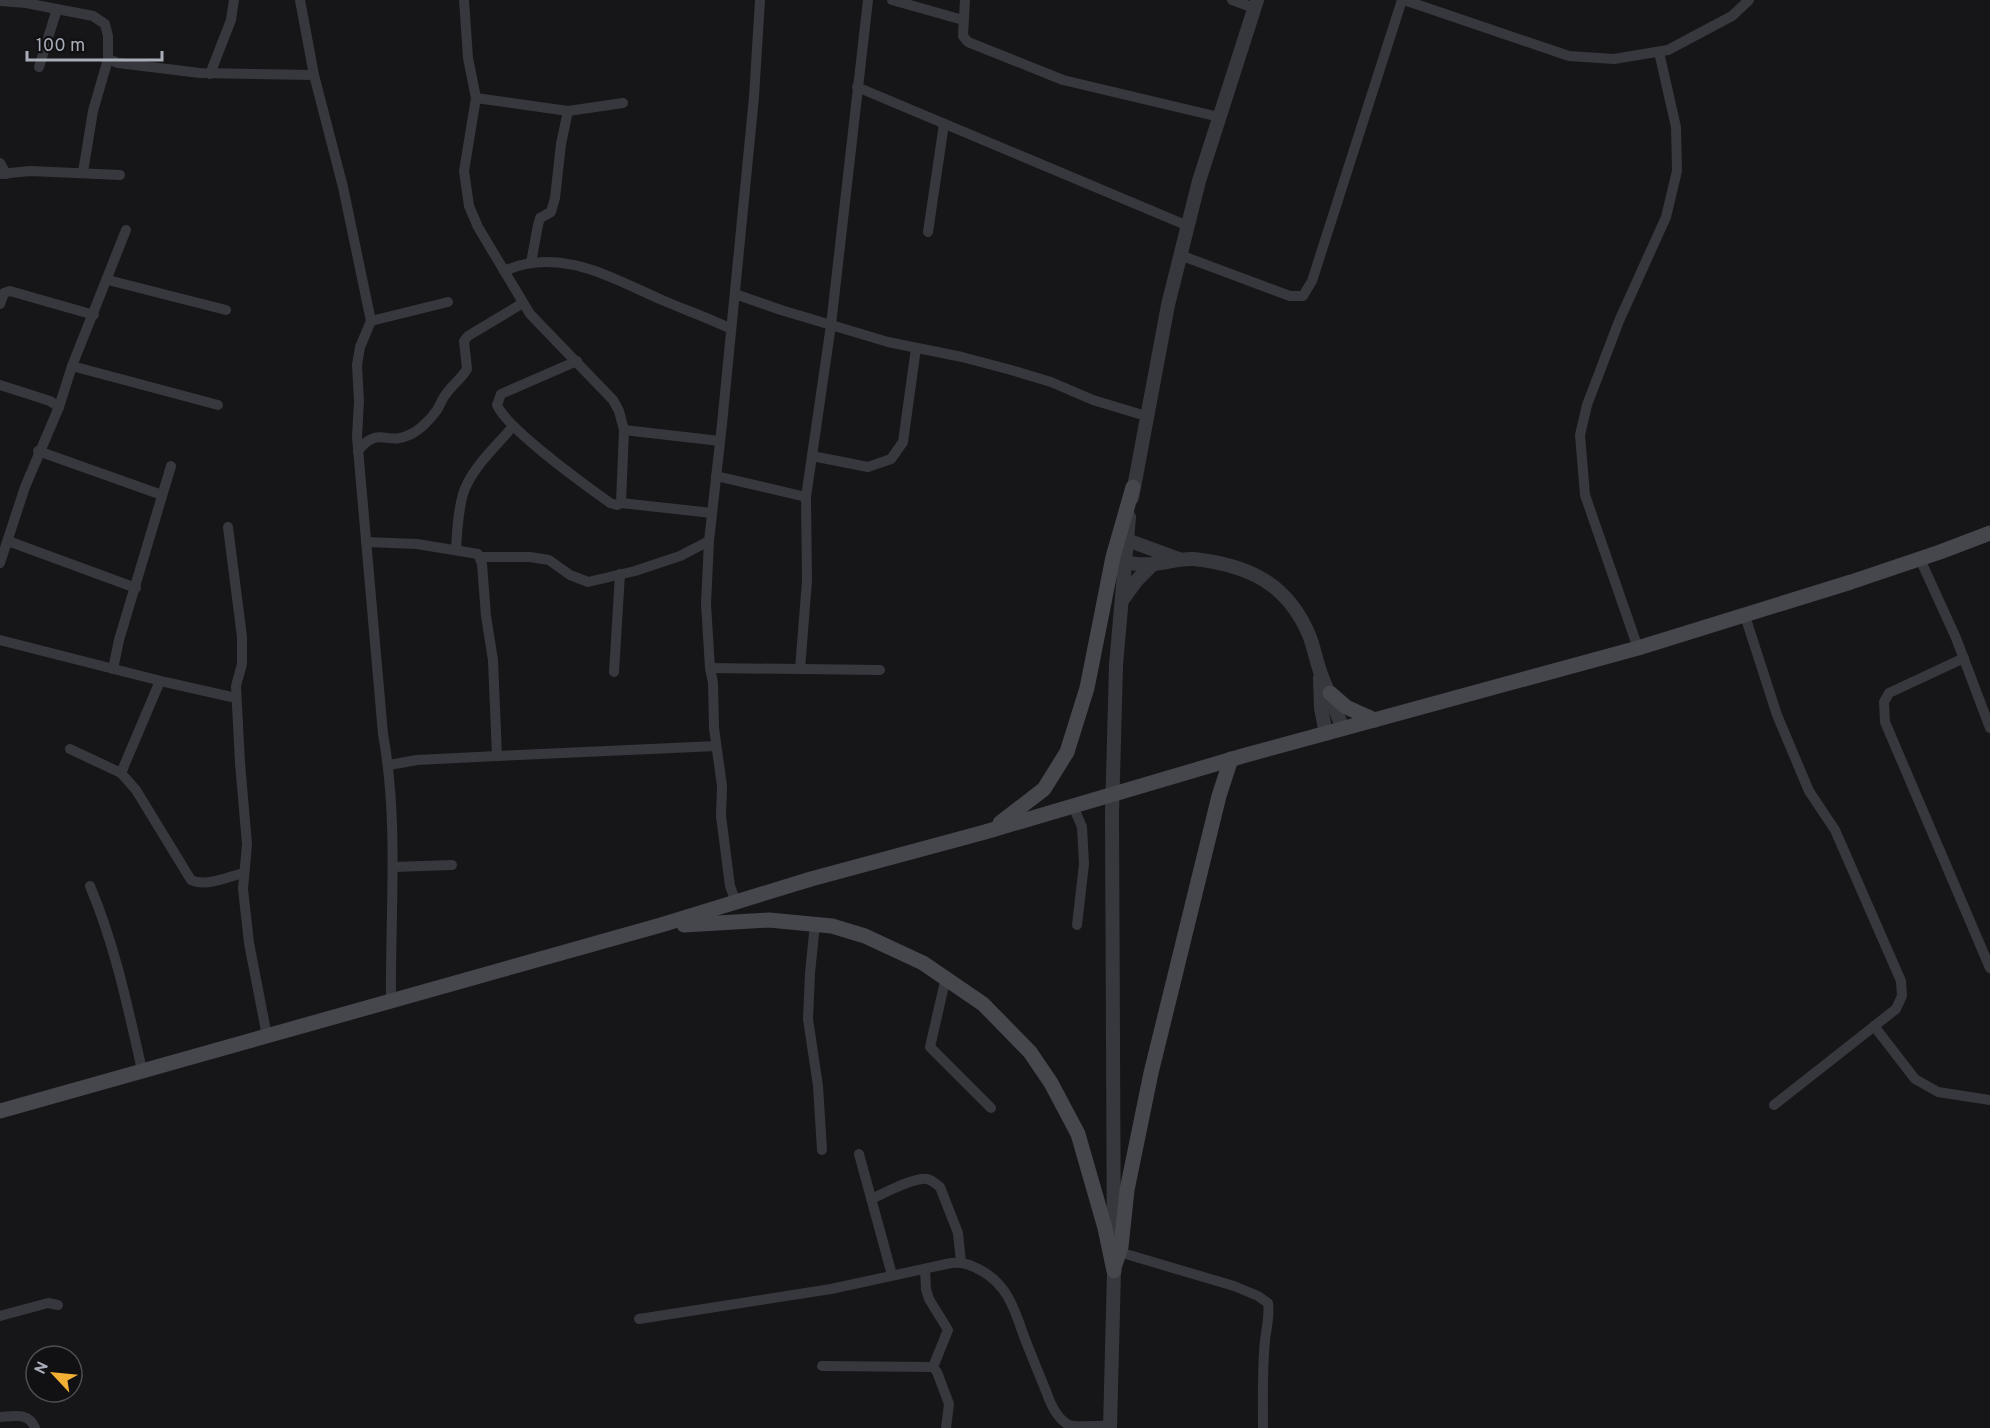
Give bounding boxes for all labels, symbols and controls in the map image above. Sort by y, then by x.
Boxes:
scale bar [27,24,162,62]
text: 100 m [36,35,85,58]
north arrow [24,1344,84,1404]
text: N [31,1359,54,1378]

